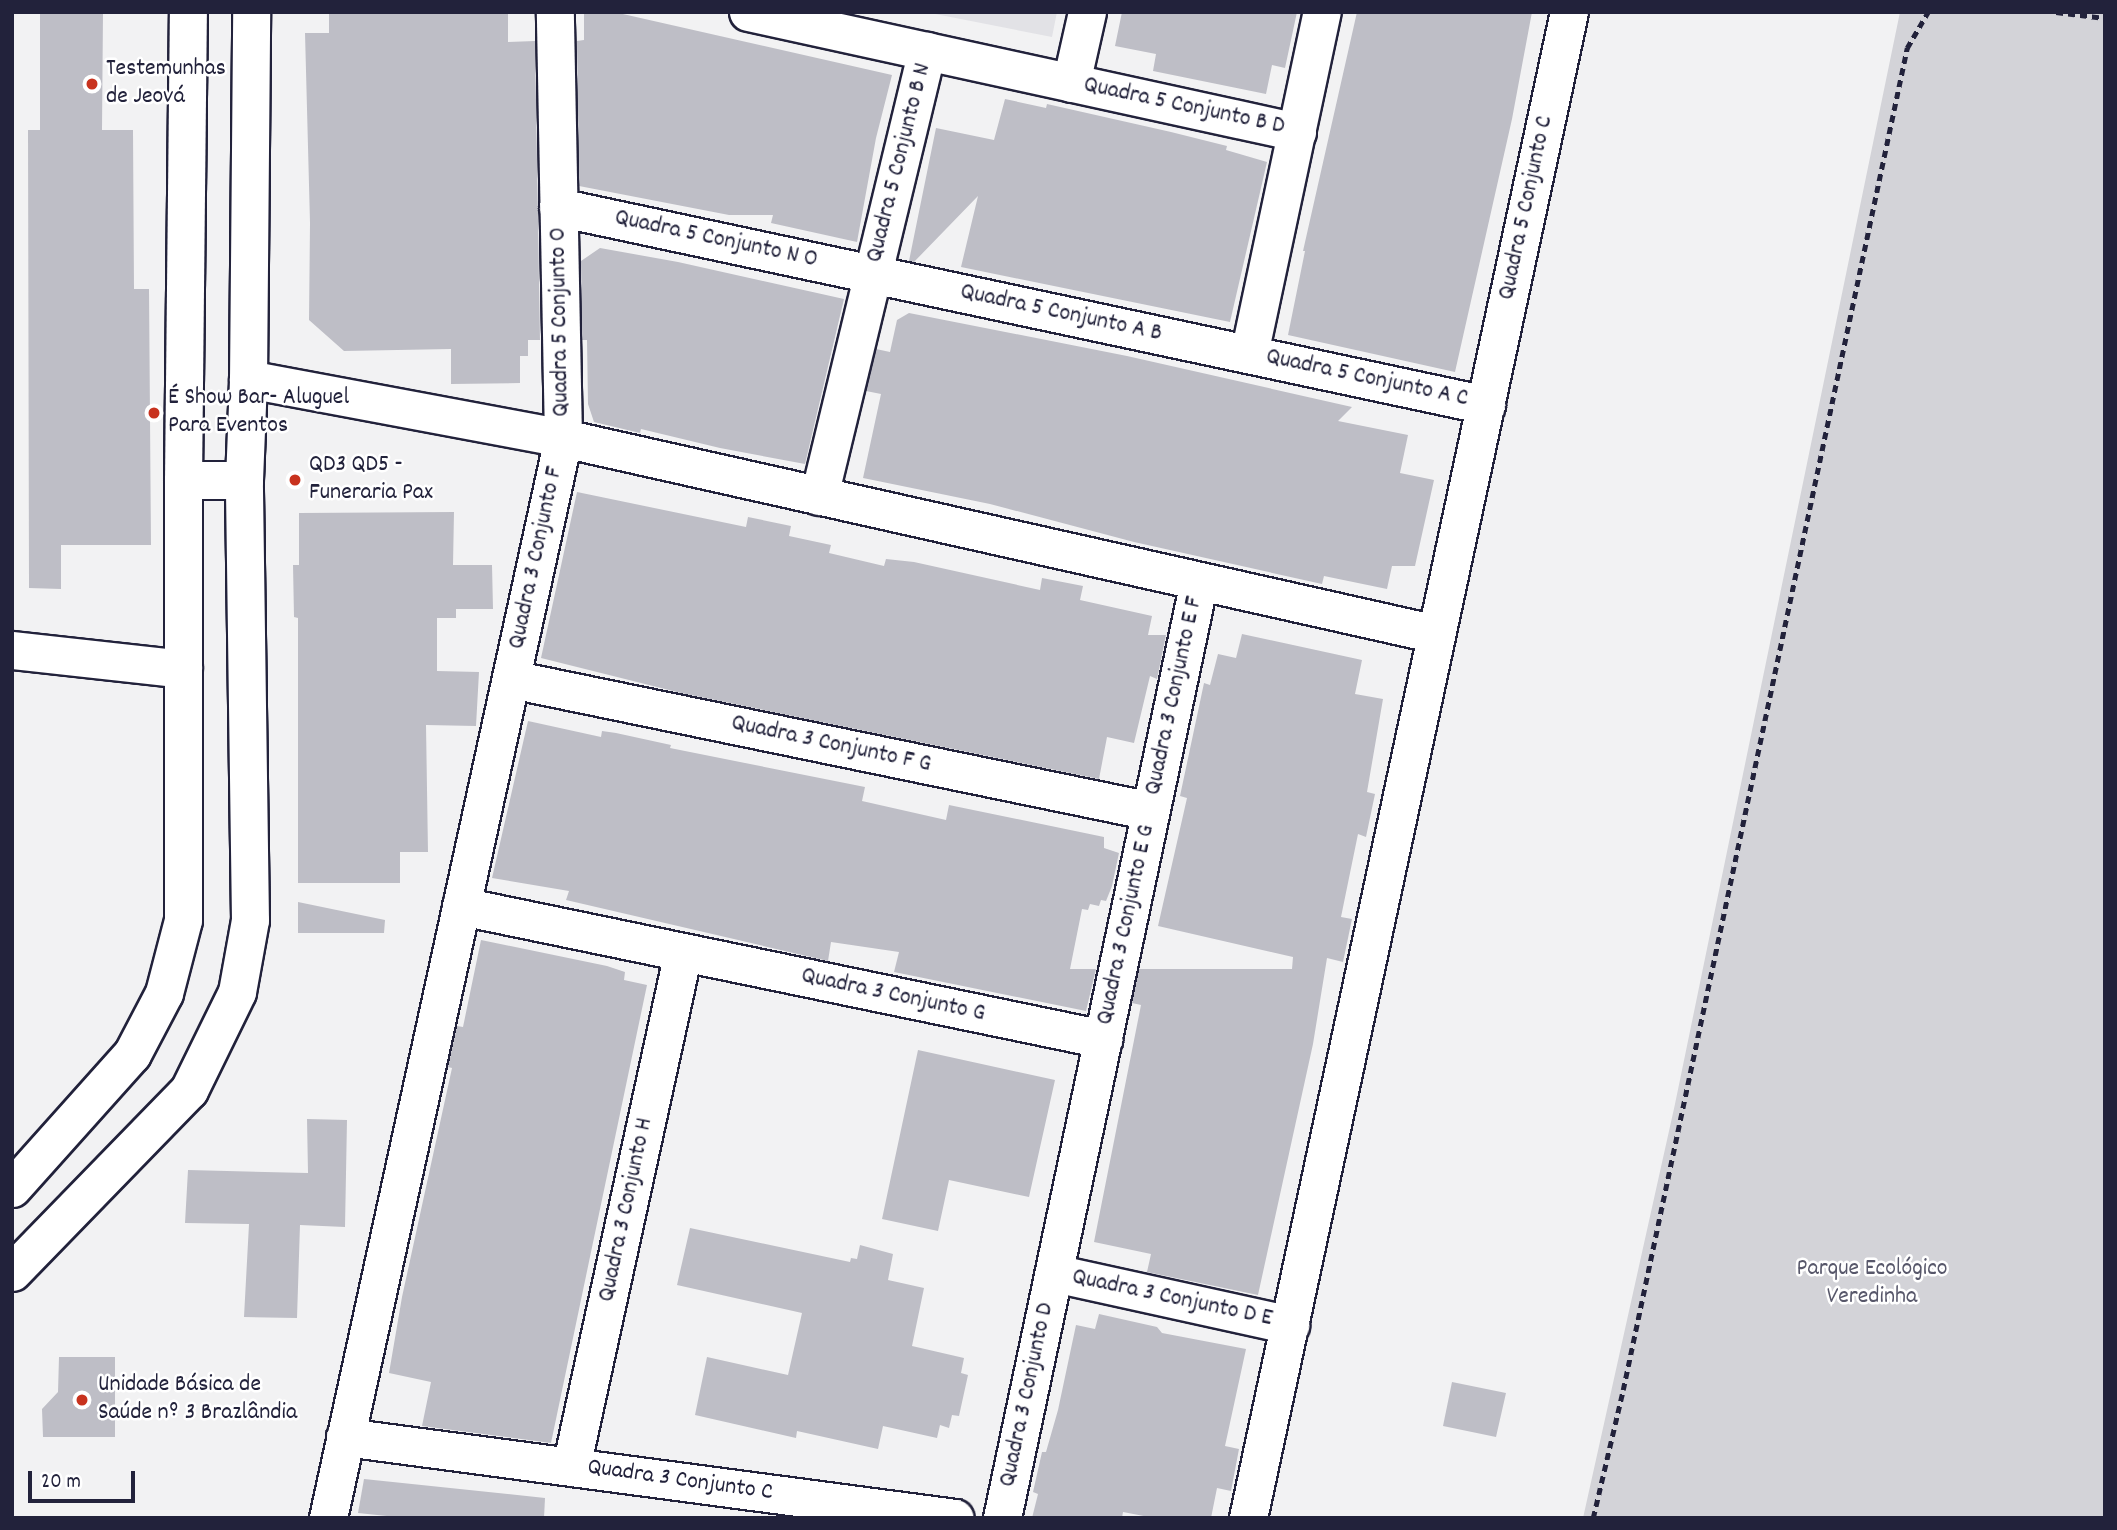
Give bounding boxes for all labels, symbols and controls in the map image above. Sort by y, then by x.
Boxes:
place label: Testemunhas de Jeová [106,56,226,112]
street label: Quadra 5 Conjunto B N [861,60,939,266]
street label: Quadra 5 Conjunto B D [1081,72,1287,142]
marker: Testemunhas de Jeová [84,76,100,92]
street label: Quadra 5 Conjunto C [1493,113,1561,303]
street label: Quadra 5 Conjunto N O [612,204,820,276]
street label: Quadra 5 Conjunto O [545,227,577,417]
street label: Quadra 5 Conjunto A B [958,279,1164,349]
street label: Quadra 5 Conjunto A C [1263,344,1471,414]
place label: É Show Bar- Aluguel Para Eventos [168,385,349,441]
marker: É Show Bar- Aluguel Para Eventos [146,405,162,421]
place label: QD3 QD5 - Funeraria Pax [309,452,433,508]
street label: Quadra 3 Conjunto F [504,464,570,652]
marker: QD3 QD5 - Funeraria Pax [287,472,303,488]
street label: Quadra 3 Conjunto E F [1140,594,1210,798]
street label: Quadra 3 Conjunto F G [729,710,933,780]
street label: Quadra 3 Conjunto E G [1092,822,1162,1028]
street label: Quadra 3 Conjunto G [798,962,988,1030]
street label: Quadra 3 Conjunto H [593,1115,661,1305]
park label: Parque Ecológico Veredinha [1797,1256,1947,1312]
street label: Quadra 3 Conjunto D E [1069,1264,1275,1334]
street label: Quadra 3 Conjunto D [994,1300,1062,1490]
place label: Unidade Básica de Saúde nº 3 Brazlândia [98,1372,297,1428]
marker: Unidade Básica de Saúde nº 3 Brazlândia [72,1390,92,1410]
street label: Quadra 3 Conjunto C [585,1454,775,1508]
scale bar [32,1456,138,1500]
text: 20 m [41,1468,81,1498]

